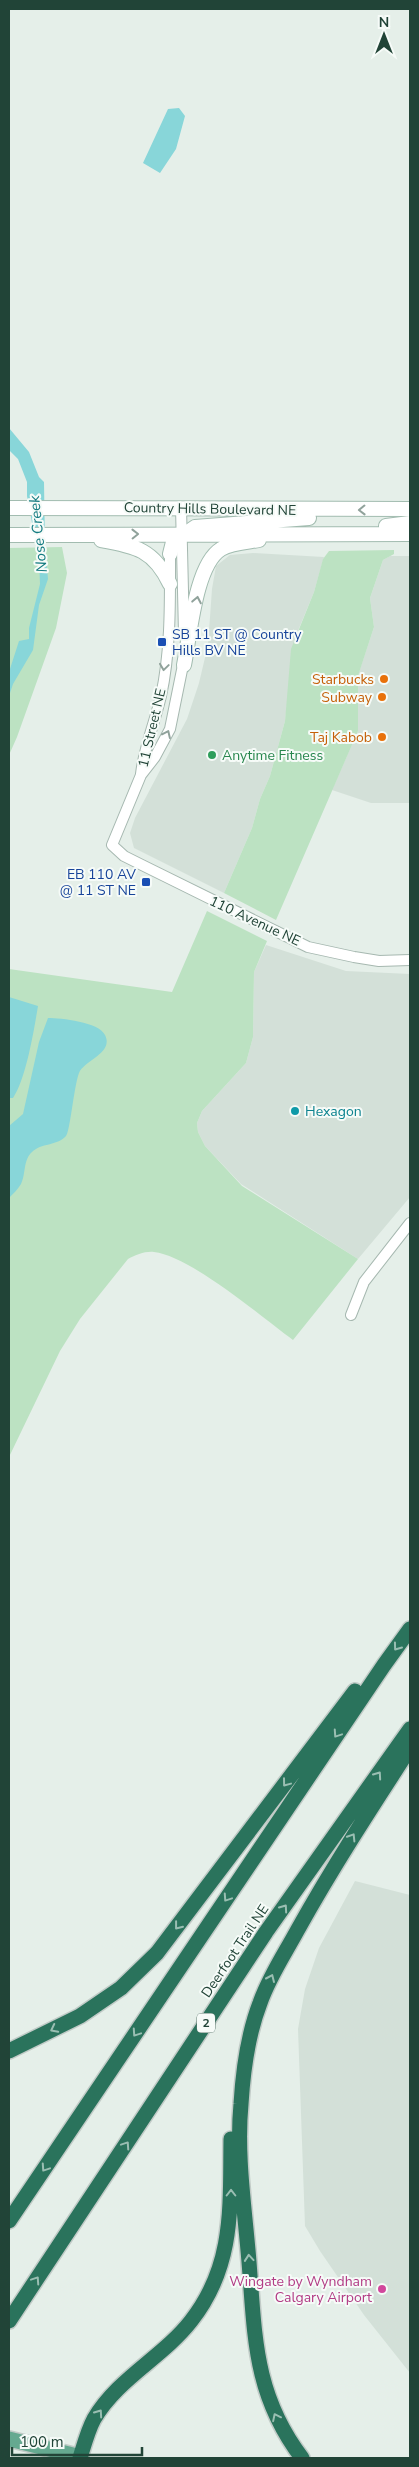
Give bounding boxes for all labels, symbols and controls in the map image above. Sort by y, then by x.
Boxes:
north arrow [359,10,409,60]
text: N [379,13,389,32]
water label: Nose Creek [24,494,52,573]
street label: Country Hills Boulevard NE [124,498,296,520]
one-way arrow [357,505,365,515]
one-way arrow [131,529,139,539]
one-way arrow [191,596,201,605]
place label: SB 11 ST @ Country Hills BV NE [172,625,302,660]
marker: SB 11 ST @ Country Hills BV NE [156,636,168,648]
one-way arrow [160,663,170,671]
place label: Starbucks [312,670,374,689]
marker: Starbucks [378,673,390,685]
street label: 11 Street NE [134,687,170,769]
place label: Subway [321,688,373,707]
marker: Subway [376,691,388,703]
place label: Taj Kabob [310,728,372,747]
one-way arrow [160,730,171,739]
marker: Taj Kabob [376,731,388,743]
place label: Anytime Fitness [222,746,324,765]
marker: Anytime Fitness [206,749,218,761]
place label: EB 110 AV @ 11 ST NE [60,865,136,900]
marker: EB 110 AV @ 11 ST NE [140,876,152,888]
street label: 110 Avenue NE [206,892,304,950]
place label: Hexagon [305,1102,362,1121]
marker: Hexagon [289,1105,301,1117]
one-way arrow [394,1641,403,1651]
one-way arrow [334,1729,343,1738]
one-way arrow [372,1771,381,1781]
one-way arrow [283,1777,292,1787]
one-way arrow [345,1834,355,1843]
one-way arrow [224,1892,233,1902]
street label: Deerfoot Trail NE [197,1901,273,2001]
one-way arrow [278,1904,287,1914]
one-way arrow [175,1921,184,1930]
one-way arrow [264,1974,275,1983]
road number: 2 [197,2014,215,2032]
one-way arrow [51,2023,60,2033]
one-way arrow [133,2027,142,2037]
one-way arrow [119,2141,129,2150]
one-way arrow [42,2162,51,2171]
one-way arrow [226,2188,236,2196]
one-way arrow [243,2254,254,2262]
place label: Wingate by Wyndham Calgary Airport [229,2272,372,2307]
one-way arrow [30,2277,39,2286]
marker: Wingate by Wyndham Calgary Airport [376,2283,388,2295]
one-way arrow [93,2409,102,2418]
one-way arrow [272,2413,282,2422]
scale bar [12,2424,142,2456]
text: 100 m [20,2432,64,2452]

